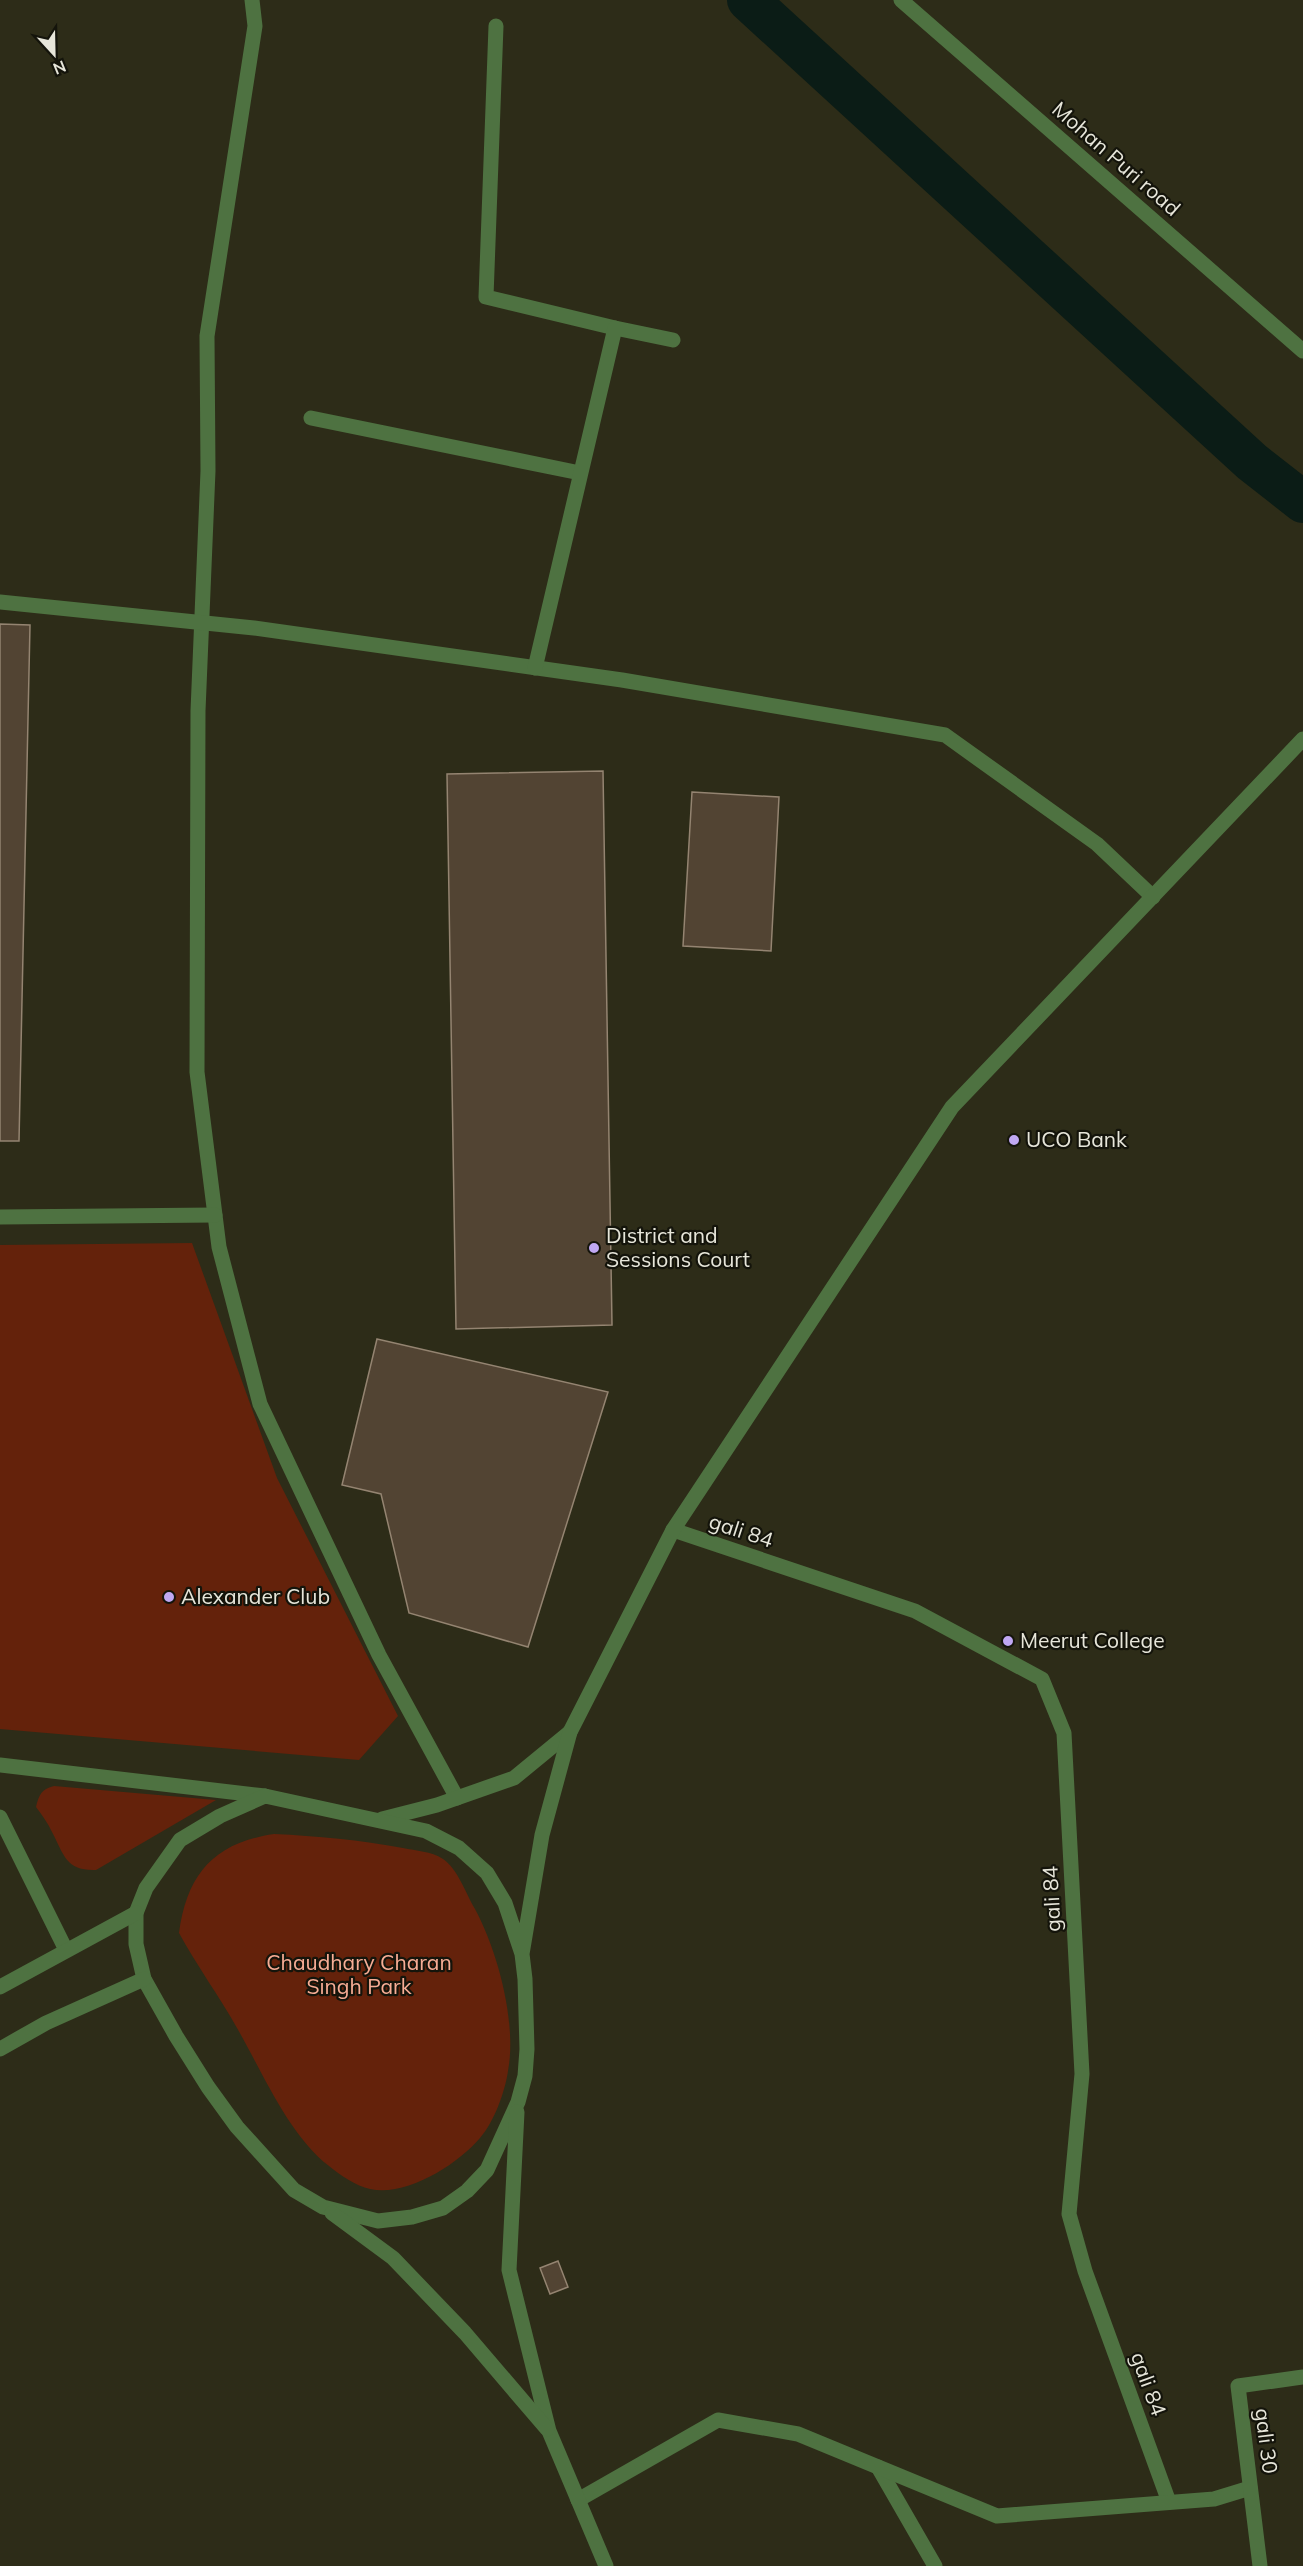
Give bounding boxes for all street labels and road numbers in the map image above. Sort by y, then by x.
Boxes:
street label: Mohan Puri road [1047,96,1186,221]
street label: gali 84 [706,1507,777,1553]
street label: gali 84 [1036,1865,1066,1933]
street label: gali 84 [1125,2348,1173,2419]
street label: gali 30 [1250,2407,1284,2475]

